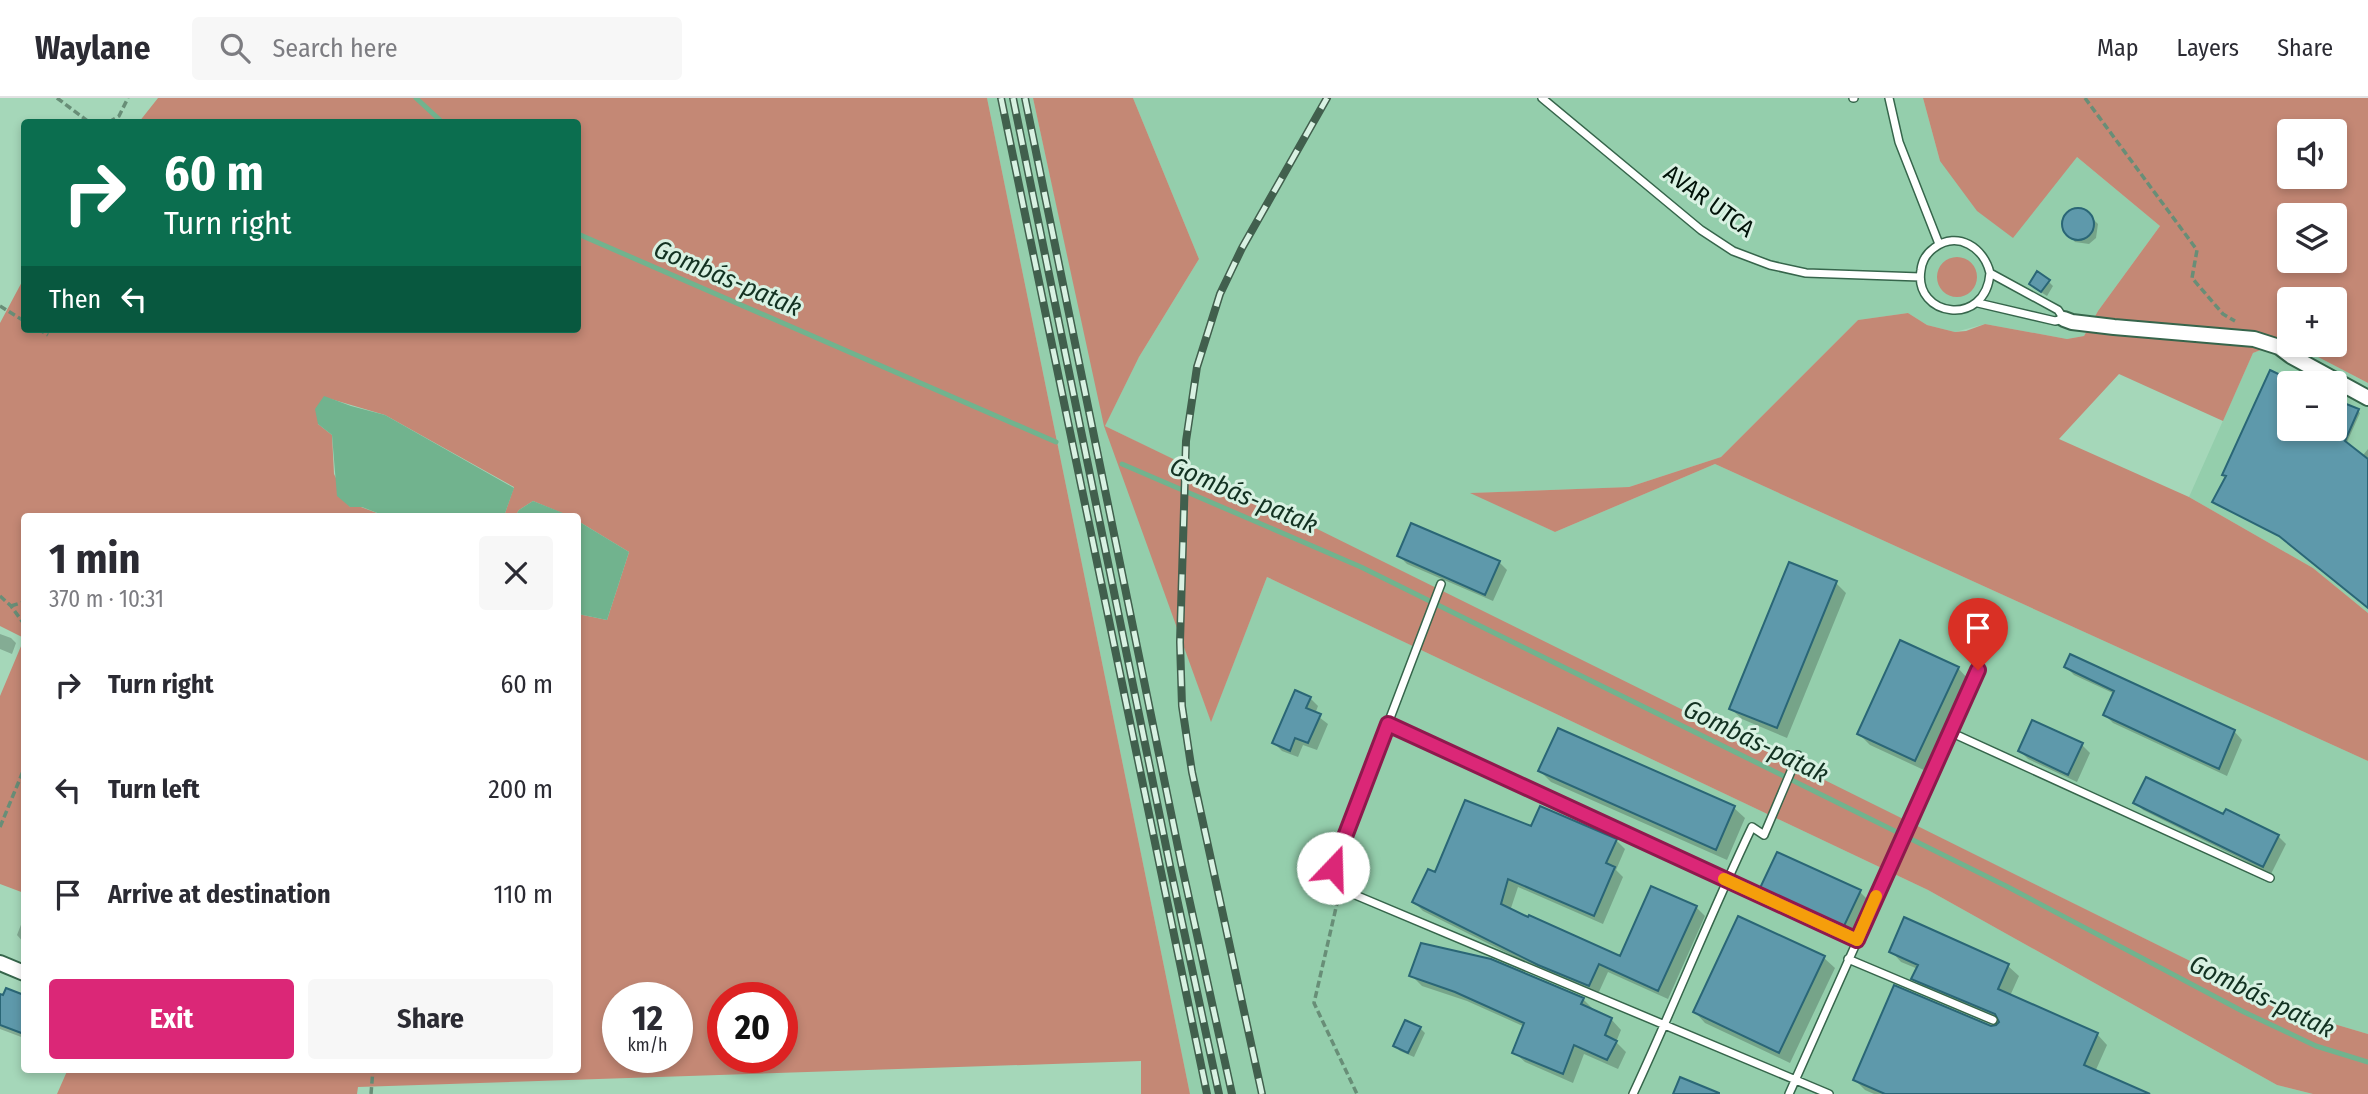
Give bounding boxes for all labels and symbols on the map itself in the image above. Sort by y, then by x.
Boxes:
street label: AVAR UTCA [1658,159,1760,243]
water label: Gombás-patak [649,233,806,323]
water label: Gombás-patak [1165,450,1322,540]
pin [1948,598,2008,670]
water label: Gombás-patak [1678,693,1833,790]
position arrow [1296,831,1370,905]
water label: Gombás-patak [2184,948,2339,1045]
speed limit sign: 20 [707,982,798,1073]

